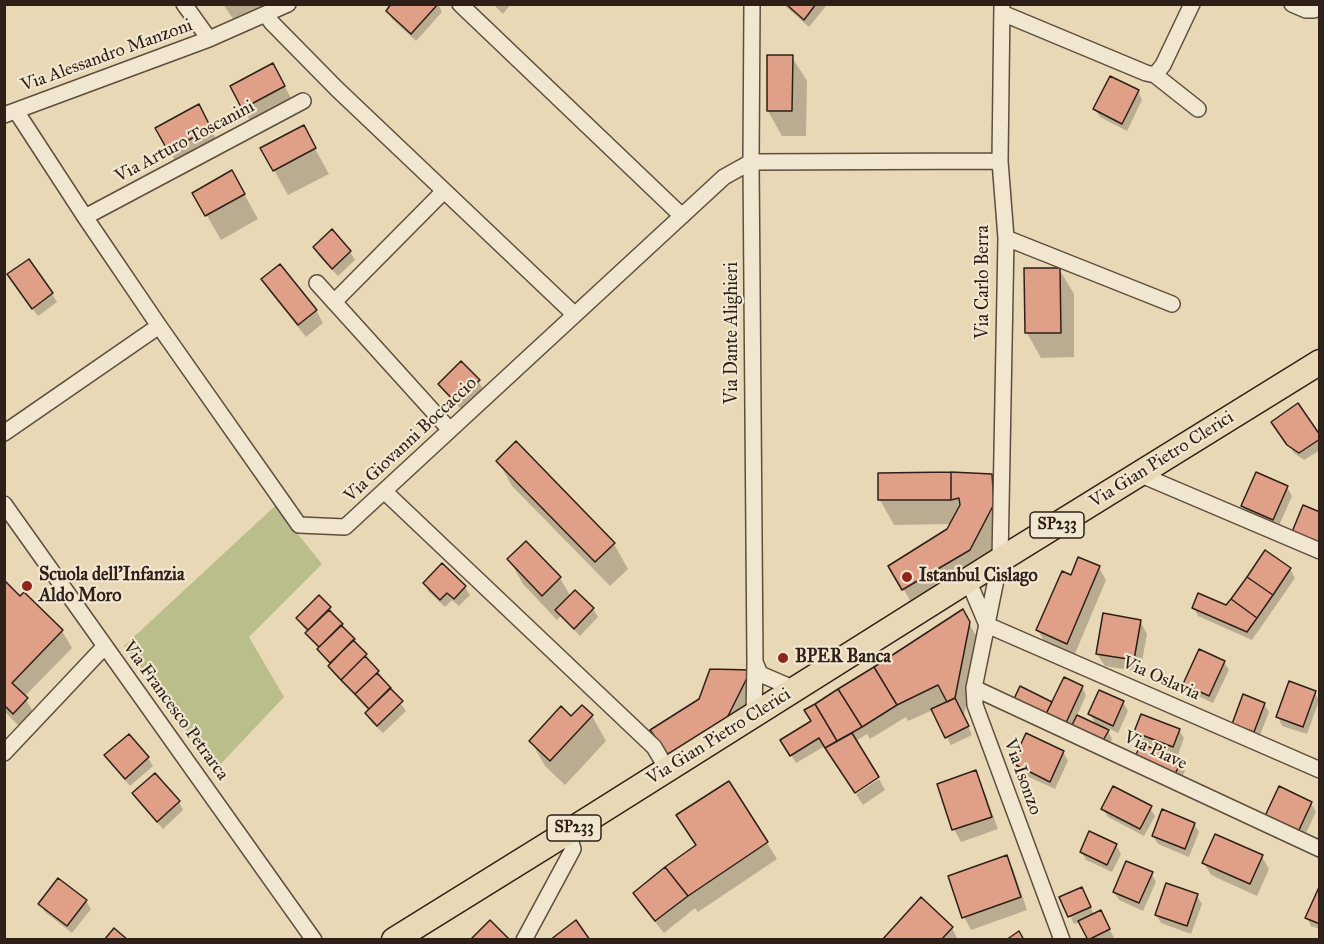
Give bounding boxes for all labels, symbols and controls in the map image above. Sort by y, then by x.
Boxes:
street label: Via Alessandro Manzoni [18,15,196,97]
street label: Via Arturo Toscanini [112,96,258,188]
street label: Via Carlo Berra [973,225,995,339]
street label: Via Dante Alighieri [722,262,744,404]
street label: Via Giovanni Boccaccio [340,373,482,507]
street label: Via Gian Pietro Clerici [1086,407,1238,513]
road number: SP233 [1030,512,1084,538]
place label: Scuola dell'Infanzia Aldo Moro [39,565,185,608]
place label: Istanbul Cislago [919,566,1038,588]
marker: Istanbul Cislago [900,570,914,584]
marker: Scuola dell'Infanzia Aldo Moro [20,579,34,593]
street label: Via Francesco Petrarca [117,637,233,785]
place label: BPER Banca [795,647,891,669]
marker: BPER Banca [776,651,790,665]
street label: Via Oslavia [1119,652,1203,706]
street label: Via Gian Pietro Clerici [643,684,795,790]
street label: Via Piave [1120,727,1190,775]
street label: Via Isonzo [998,736,1046,818]
road number: SP233 [547,815,601,841]

